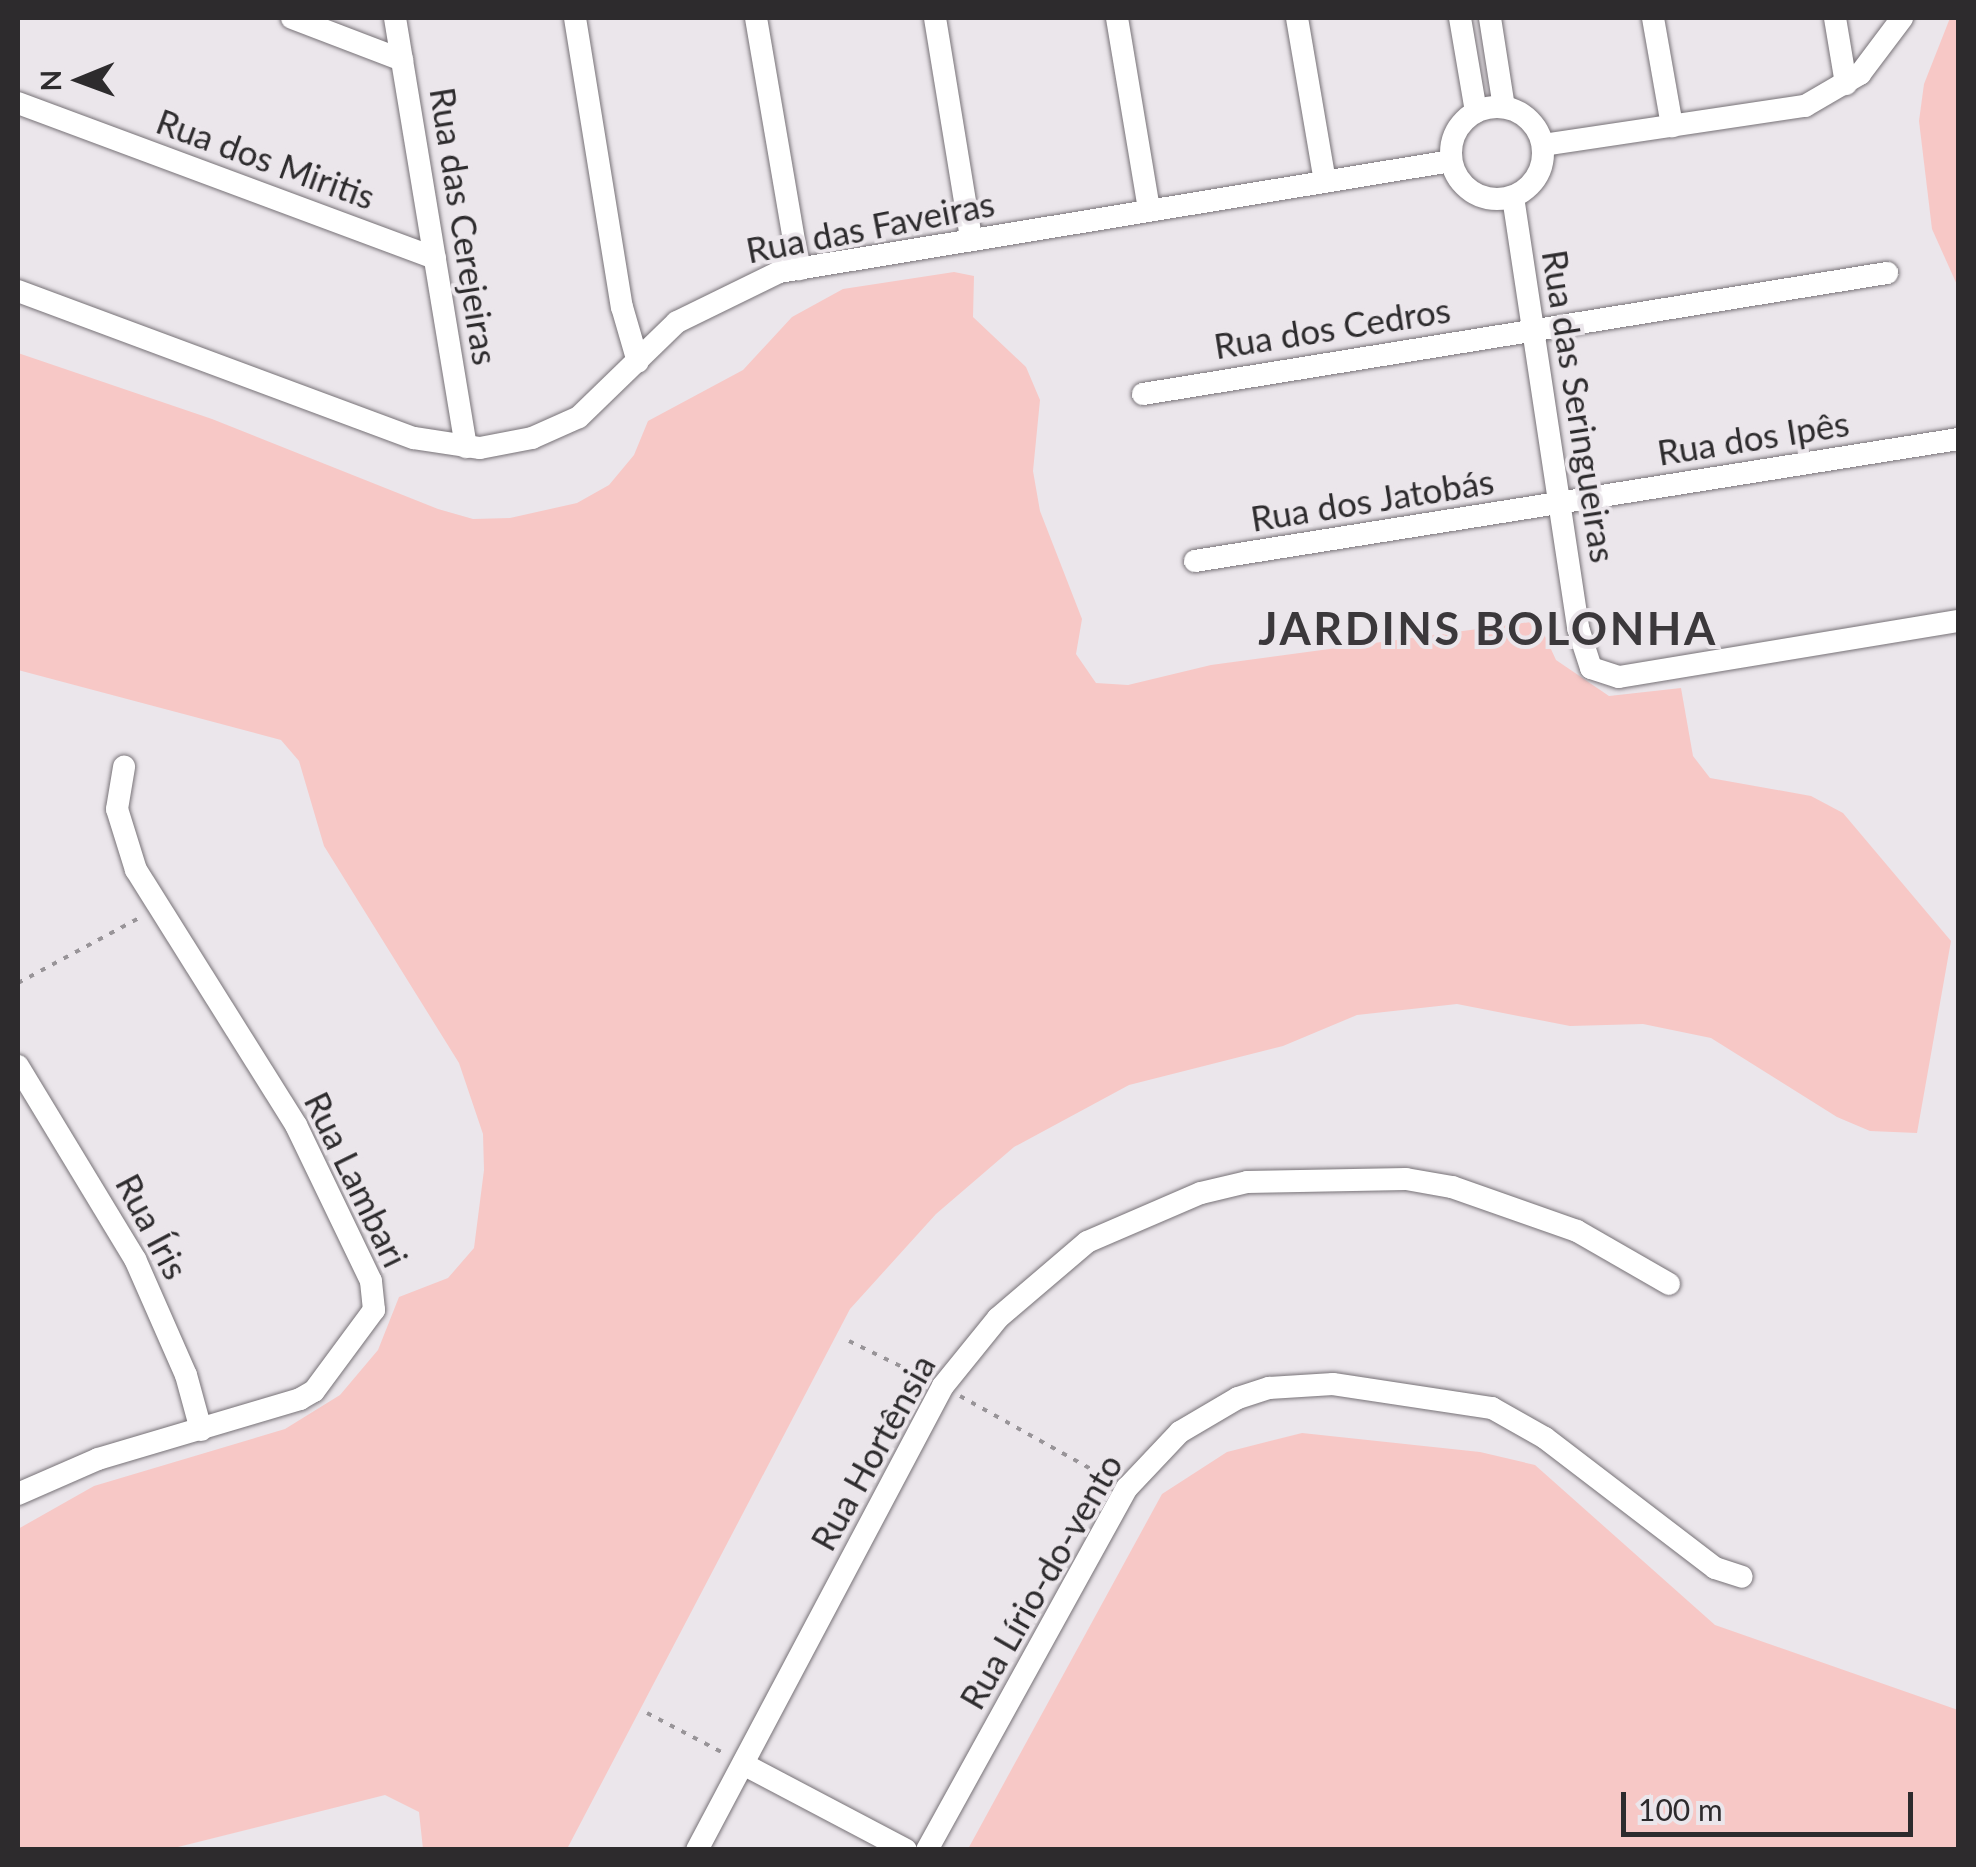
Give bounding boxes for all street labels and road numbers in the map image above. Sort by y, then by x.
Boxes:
street label: Rua das Cerejeiras [422,84,508,368]
street label: Rua dos Miritis [151,99,381,217]
street label: Rua das Faveiras [742,181,998,271]
street label: Rua das Seringueiras [1535,247,1625,565]
street label: Rua dos Cedros [1211,288,1453,366]
street label: Rua dos Ipês [1654,401,1852,473]
street label: Rua dos Jatobás [1247,459,1497,539]
street label: Rua Lambari [297,1085,417,1273]
street label: Rua Íris [108,1166,198,1286]
street label: Rua Hortênsia [801,1347,943,1557]
street label: Rua Lírio-do-vento [950,1446,1130,1716]

